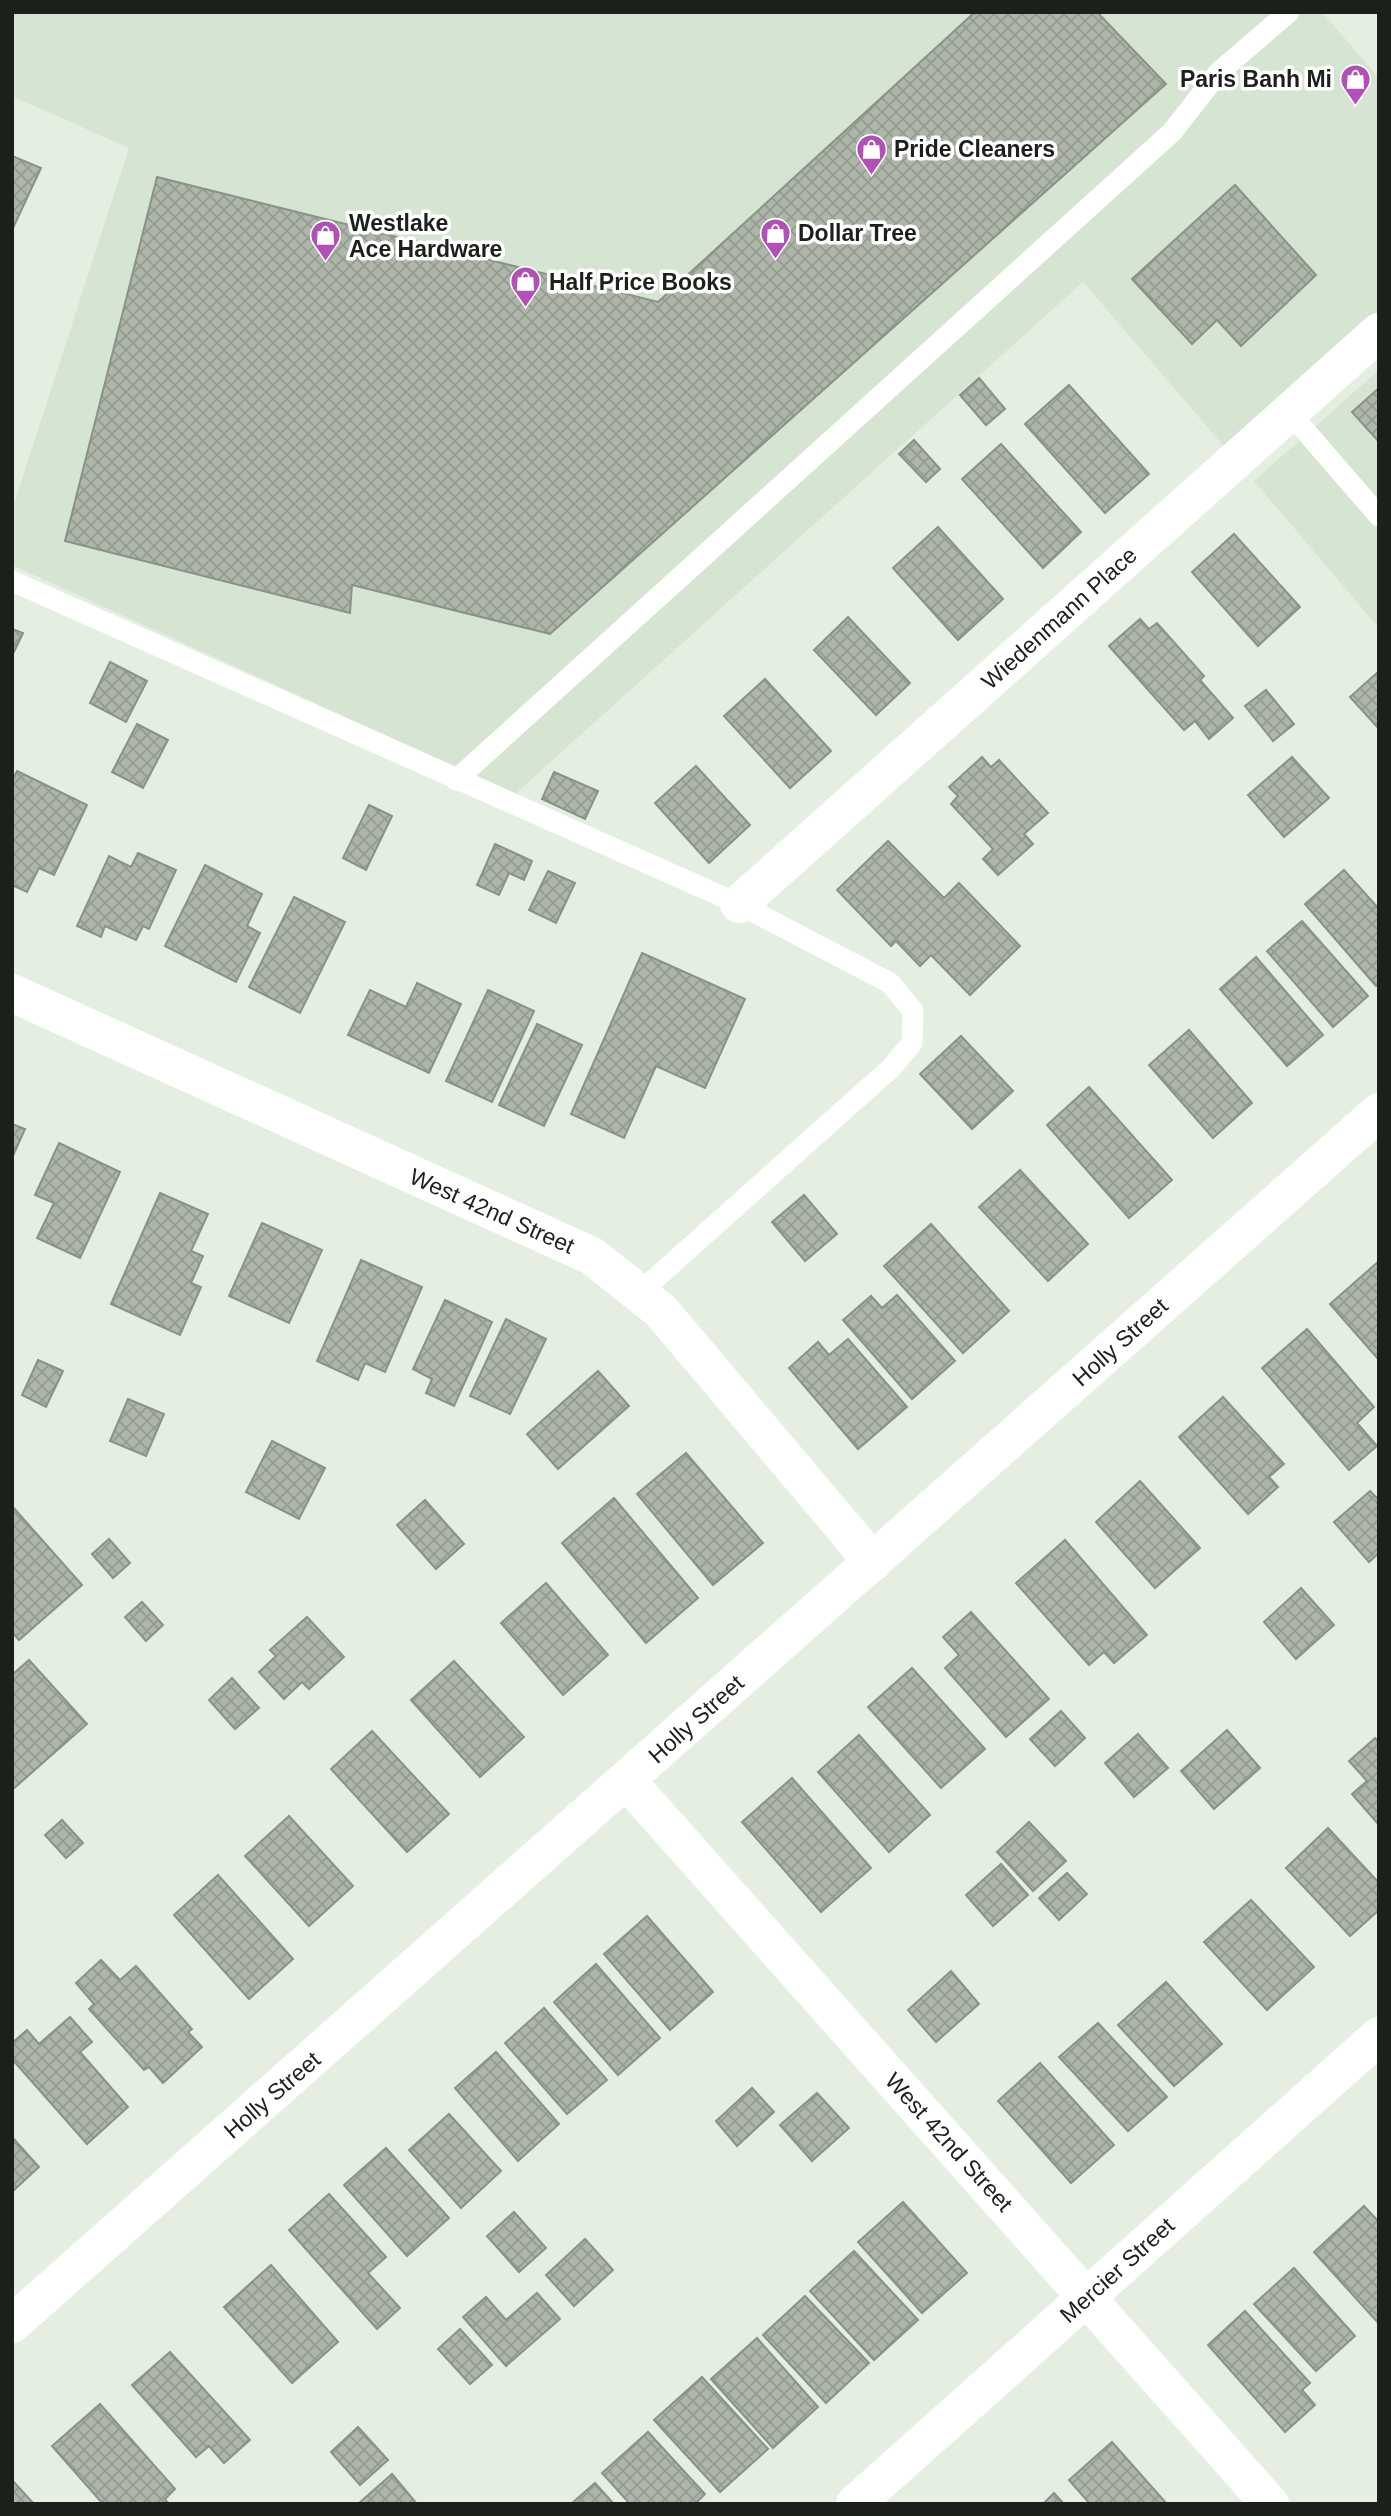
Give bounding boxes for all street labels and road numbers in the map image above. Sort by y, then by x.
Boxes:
street label: Wiedenmann Place [976,542,1142,694]
street label: West 42nd Street [406,1163,579,1259]
street label: Holly Street [1067,1292,1173,1391]
street label: Holly Street [643,1669,749,1768]
street label: Holly Street [219,2046,326,2144]
street label: West 42nd Street [880,2067,1018,2217]
street label: Mercier Street [1055,2212,1180,2328]

